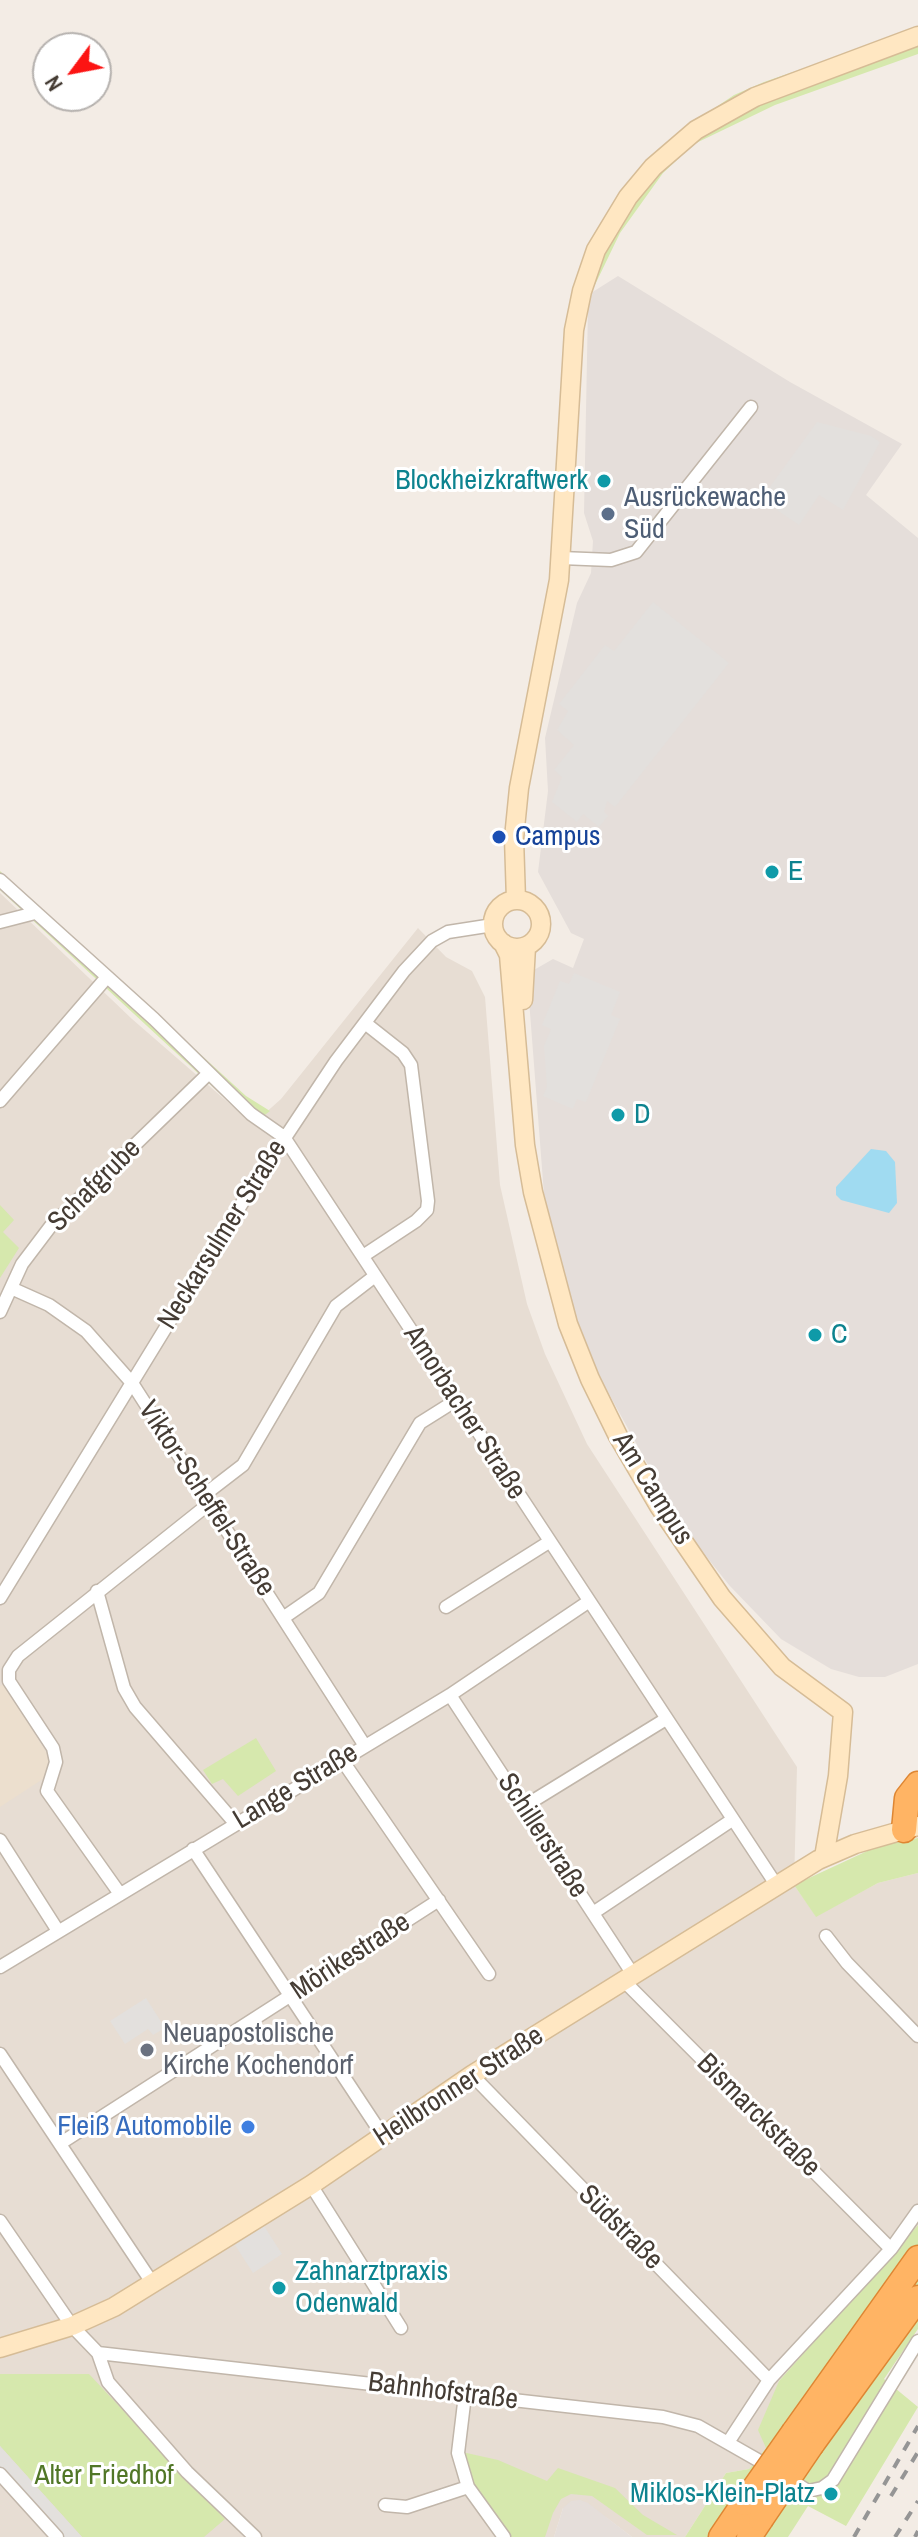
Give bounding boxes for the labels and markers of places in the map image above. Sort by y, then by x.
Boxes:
place label: Blockheizkraftwerk [395,464,588,498]
marker: Blockheizkraftwerk [595,472,613,490]
place label: Ausrückewache Süd [624,481,786,547]
marker: Ausrückewache Süd [599,505,617,523]
place label: Campus [515,820,600,854]
marker: Campus [490,828,508,846]
place label: E [788,855,803,889]
marker: E [763,863,781,881]
place label: D [634,1098,651,1132]
marker: D [609,1106,627,1124]
place label: C [831,1318,848,1352]
marker: C [806,1326,824,1344]
place label: Neuapostolische Kirche Kochendorf [163,2017,353,2083]
marker: Neuapostolische Kirche Kochendorf [138,2041,156,2059]
place label: Fleiß Automobile [57,2110,232,2144]
marker: Fleiß Automobile [239,2118,257,2136]
place label: Zahnarztpraxis Odenwald [295,2255,448,2321]
marker: Zahnarztpraxis Odenwald [270,2279,288,2297]
place label: Miklos-Klein-Platz [630,2477,815,2511]
marker: Miklos-Klein-Platz [822,2485,840,2503]

